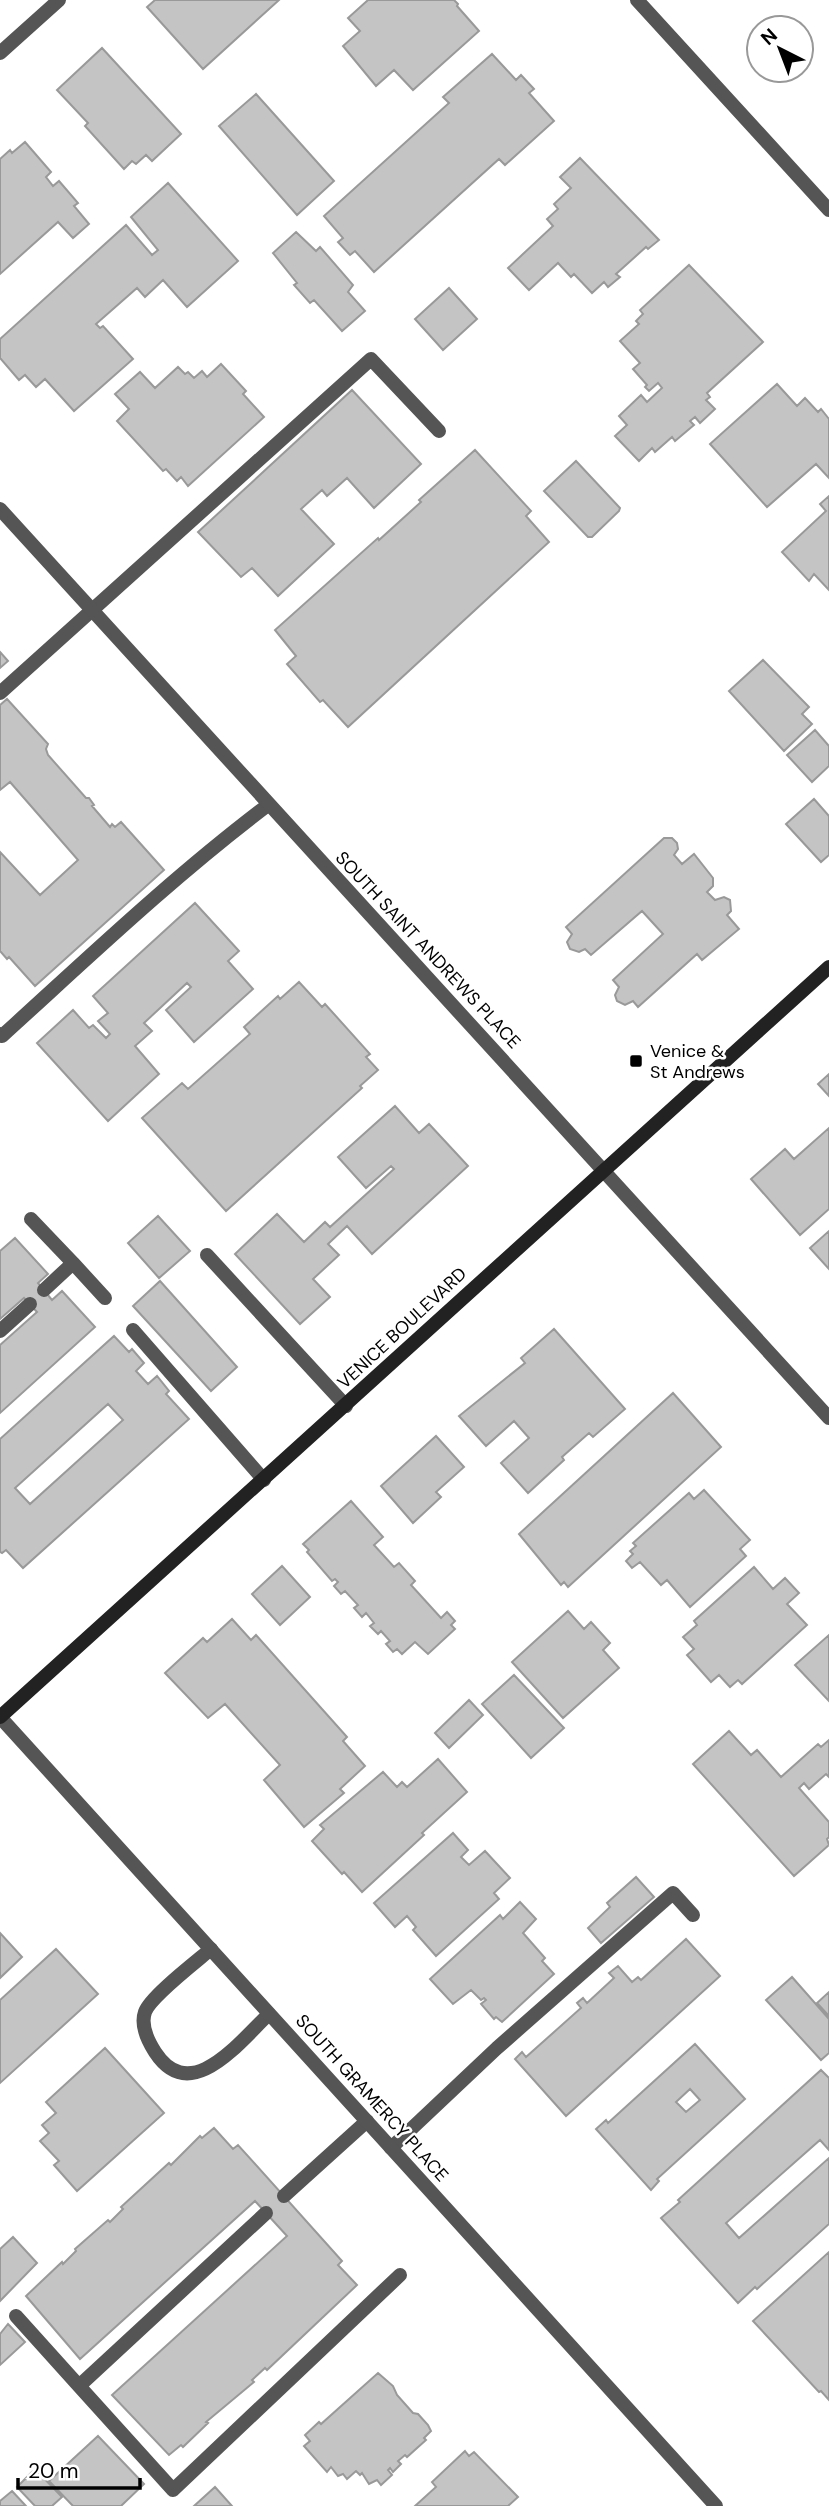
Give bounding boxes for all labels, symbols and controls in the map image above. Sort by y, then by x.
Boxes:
north arrow [745,14,815,84]
text: N [755,23,782,51]
street label: SOUTH SAINT ANDREWS PLACE [330,846,526,1054]
place label: Venice & St Andrews [650,1039,745,1084]
marker: Venice & St Andrews [628,1053,644,1069]
street label: VENICE BOULEVARD [332,1262,472,1394]
street label: SOUTH GRAMERCY PLACE [290,2009,454,2187]
scale bar [18,2446,140,2490]
text: 20 m [28,2457,79,2485]

